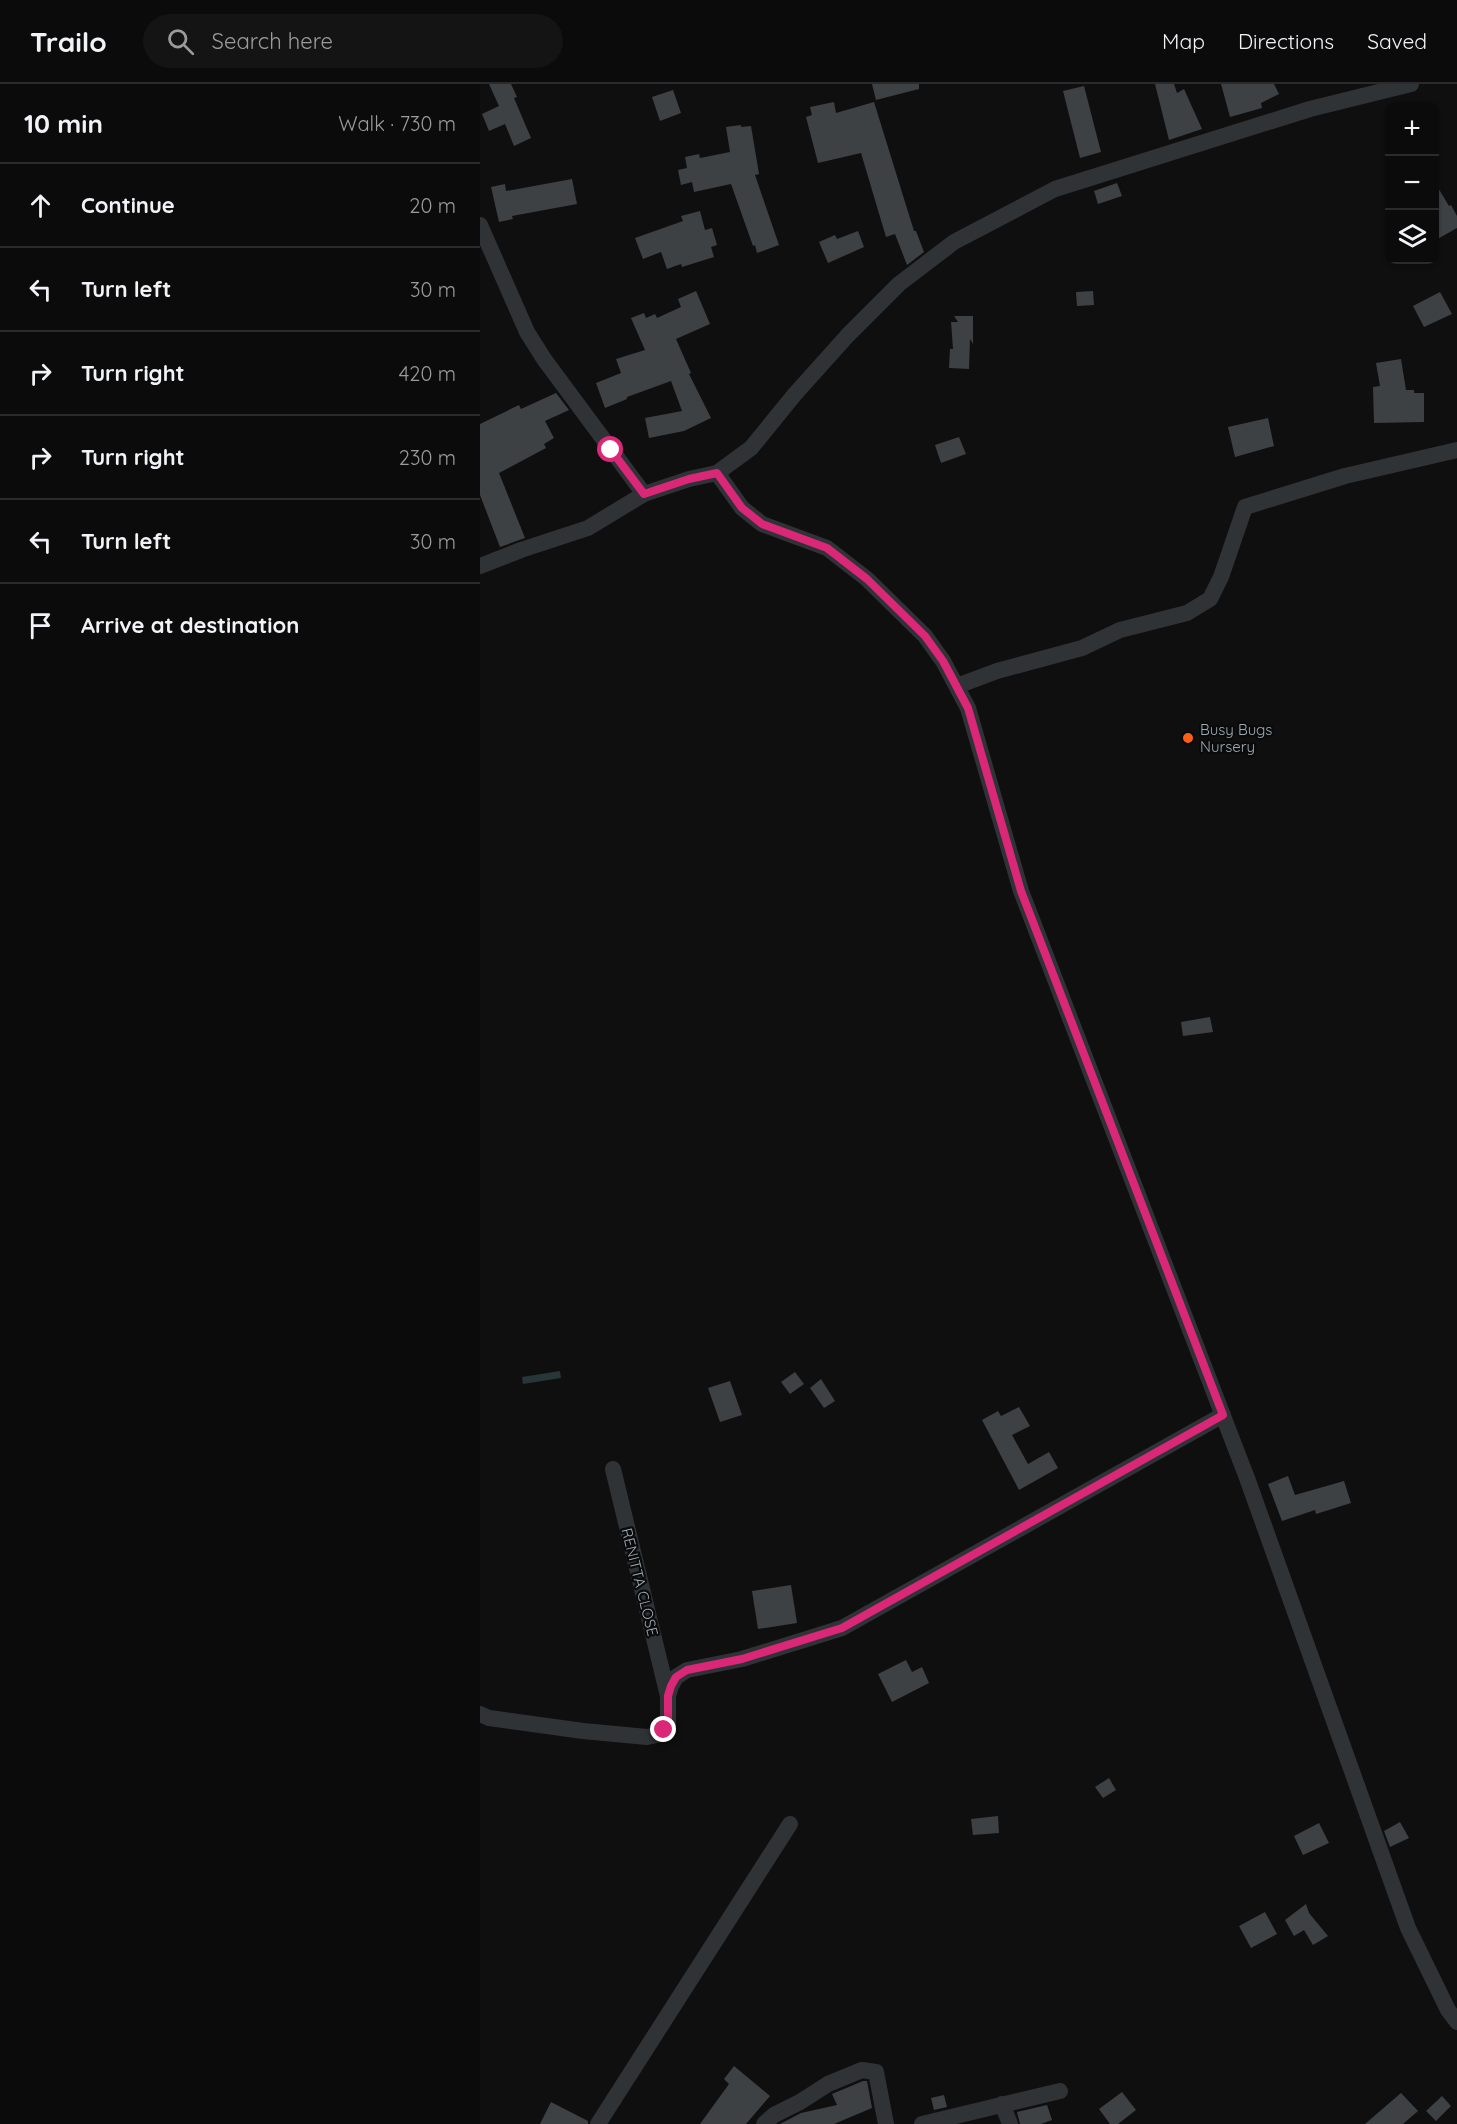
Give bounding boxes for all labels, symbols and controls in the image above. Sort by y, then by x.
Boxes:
search box [143,14,563,68]
text: Trailo [30,24,107,59]
icon: search [164,25,197,58]
text: Search here [212,27,333,55]
text: Map [1162,28,1205,54]
text: Directions [1238,28,1334,54]
text: Saved [1367,28,1427,54]
map controls [1385,102,1439,264]
button: + [1385,102,1439,156]
text: 10 min [24,107,103,140]
text: Walk · 730 m [338,111,456,136]
button: − [1385,156,1439,210]
icon: ahead [24,189,57,222]
text: Continue [81,191,175,219]
text: 20 m [409,193,456,218]
button: layers [1385,210,1439,264]
icon: left [24,273,57,306]
text: Turn left [81,275,171,303]
text: 30 m [410,277,456,302]
icon: right [24,357,57,390]
text: Turn right [81,359,185,387]
text: 420 m [399,361,456,386]
route start [597,436,623,462]
icon: right [24,441,57,474]
text: Turn right [81,443,185,471]
text: 230 m [399,445,456,470]
icon: left [24,525,57,558]
text: Turn left [81,527,171,555]
text: 30 m [410,529,456,554]
icon: arrive [24,609,57,642]
text: Arrive at destination [81,611,299,639]
place label: Busy Bugs Nursery [1200,720,1272,756]
marker: Busy Bugs Nursery [1181,731,1195,745]
street label: RENITTA CLOSE [617,1526,663,1638]
route end [650,1716,676,1742]

